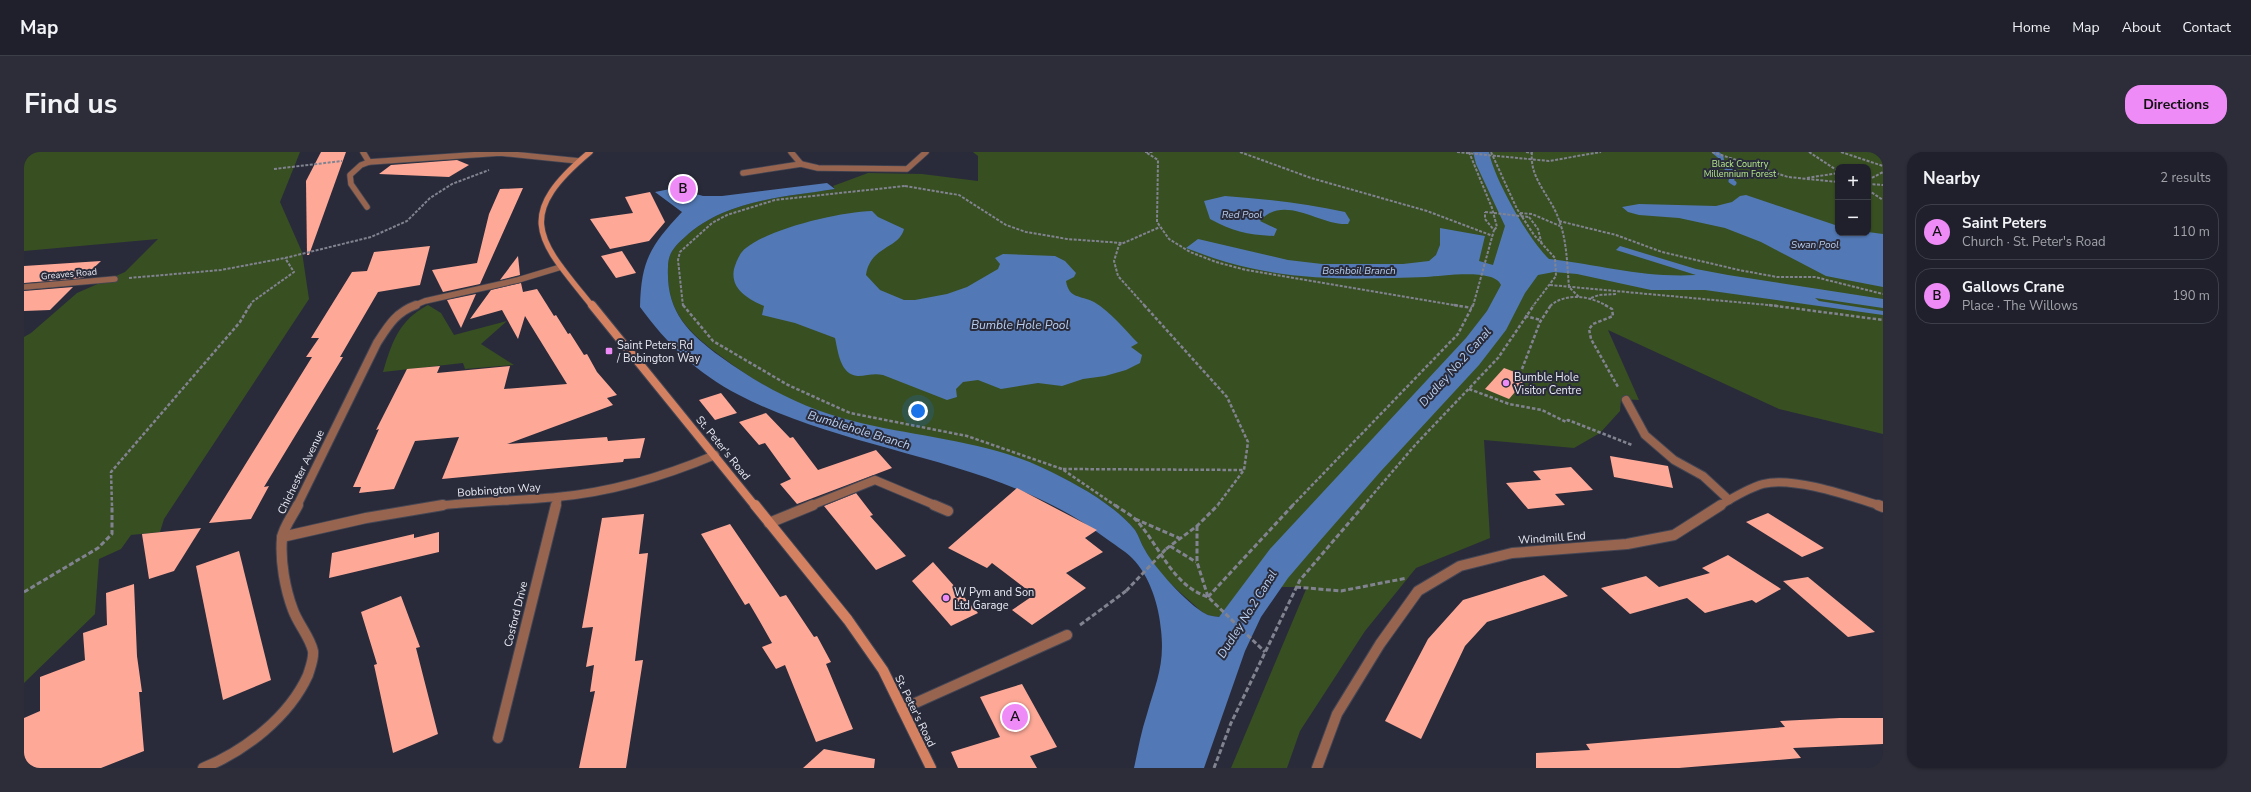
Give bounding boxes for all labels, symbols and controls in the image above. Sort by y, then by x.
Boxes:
text: Map [20,15,58,41]
text: Home [2012,18,2050,37]
text: Map [2072,18,2100,37]
text: About [2122,18,2161,37]
text: Contact [2183,18,2231,37]
text: Find us [24,85,118,123]
button: Directions [2125,85,2227,124]
park label: Black Country Millennium Forest [1704,158,1777,180]
map controls [1835,164,1871,236]
button: + [1835,164,1871,200]
text: Nearby [1923,167,1980,190]
text: 2 results [2160,169,2211,187]
pin: B [670,174,696,204]
button: − [1835,200,1871,236]
water label: Red Pool [1222,208,1262,222]
text: Saint Peters [1962,213,2047,233]
text: A [1932,223,1942,241]
text: 110 m [2172,223,2210,241]
text: Church · St. Peter's Road [1962,233,2106,251]
water label: Swan Pool [1791,238,1839,252]
water label: Boshboil Branch [1322,264,1396,278]
street label: Greaves Road [41,266,97,282]
text: Gallows Crane [1962,277,2064,297]
text: B [1933,287,1941,305]
text: 190 m [2172,287,2210,305]
text: Place · The Willows [1962,297,2078,315]
water label: Bumble Hole Pool [971,317,1069,333]
water label: Dudley No.2 Canal [1415,324,1495,410]
place label: Saint Peters Rd / Bobington Way [616,338,700,366]
marker: Saint Peters Rd / Bobington Way [604,346,614,356]
place label: Bumble Hole Visitor Centre [1513,370,1581,398]
marker: Bumble Hole Visitor Centre [1501,378,1511,388]
your location [908,401,928,421]
water label: Bumblehole Branch [806,407,912,453]
street label: St. Peter's Road [693,413,753,483]
street label: Chichester Avenue [274,427,328,517]
street label: Bobbington Way [457,480,542,500]
street label: Windmill End [1518,528,1586,548]
water label: Dudley No.2 Canal [1213,567,1281,661]
street label: Cosford Drive [501,579,531,648]
place label: W Pym and Son Ltd Garage [954,585,1034,613]
marker: W Pym and Son Ltd Garage [941,593,951,603]
street label: St. Peter's Road [891,672,939,750]
pin: A [1002,702,1028,732]

